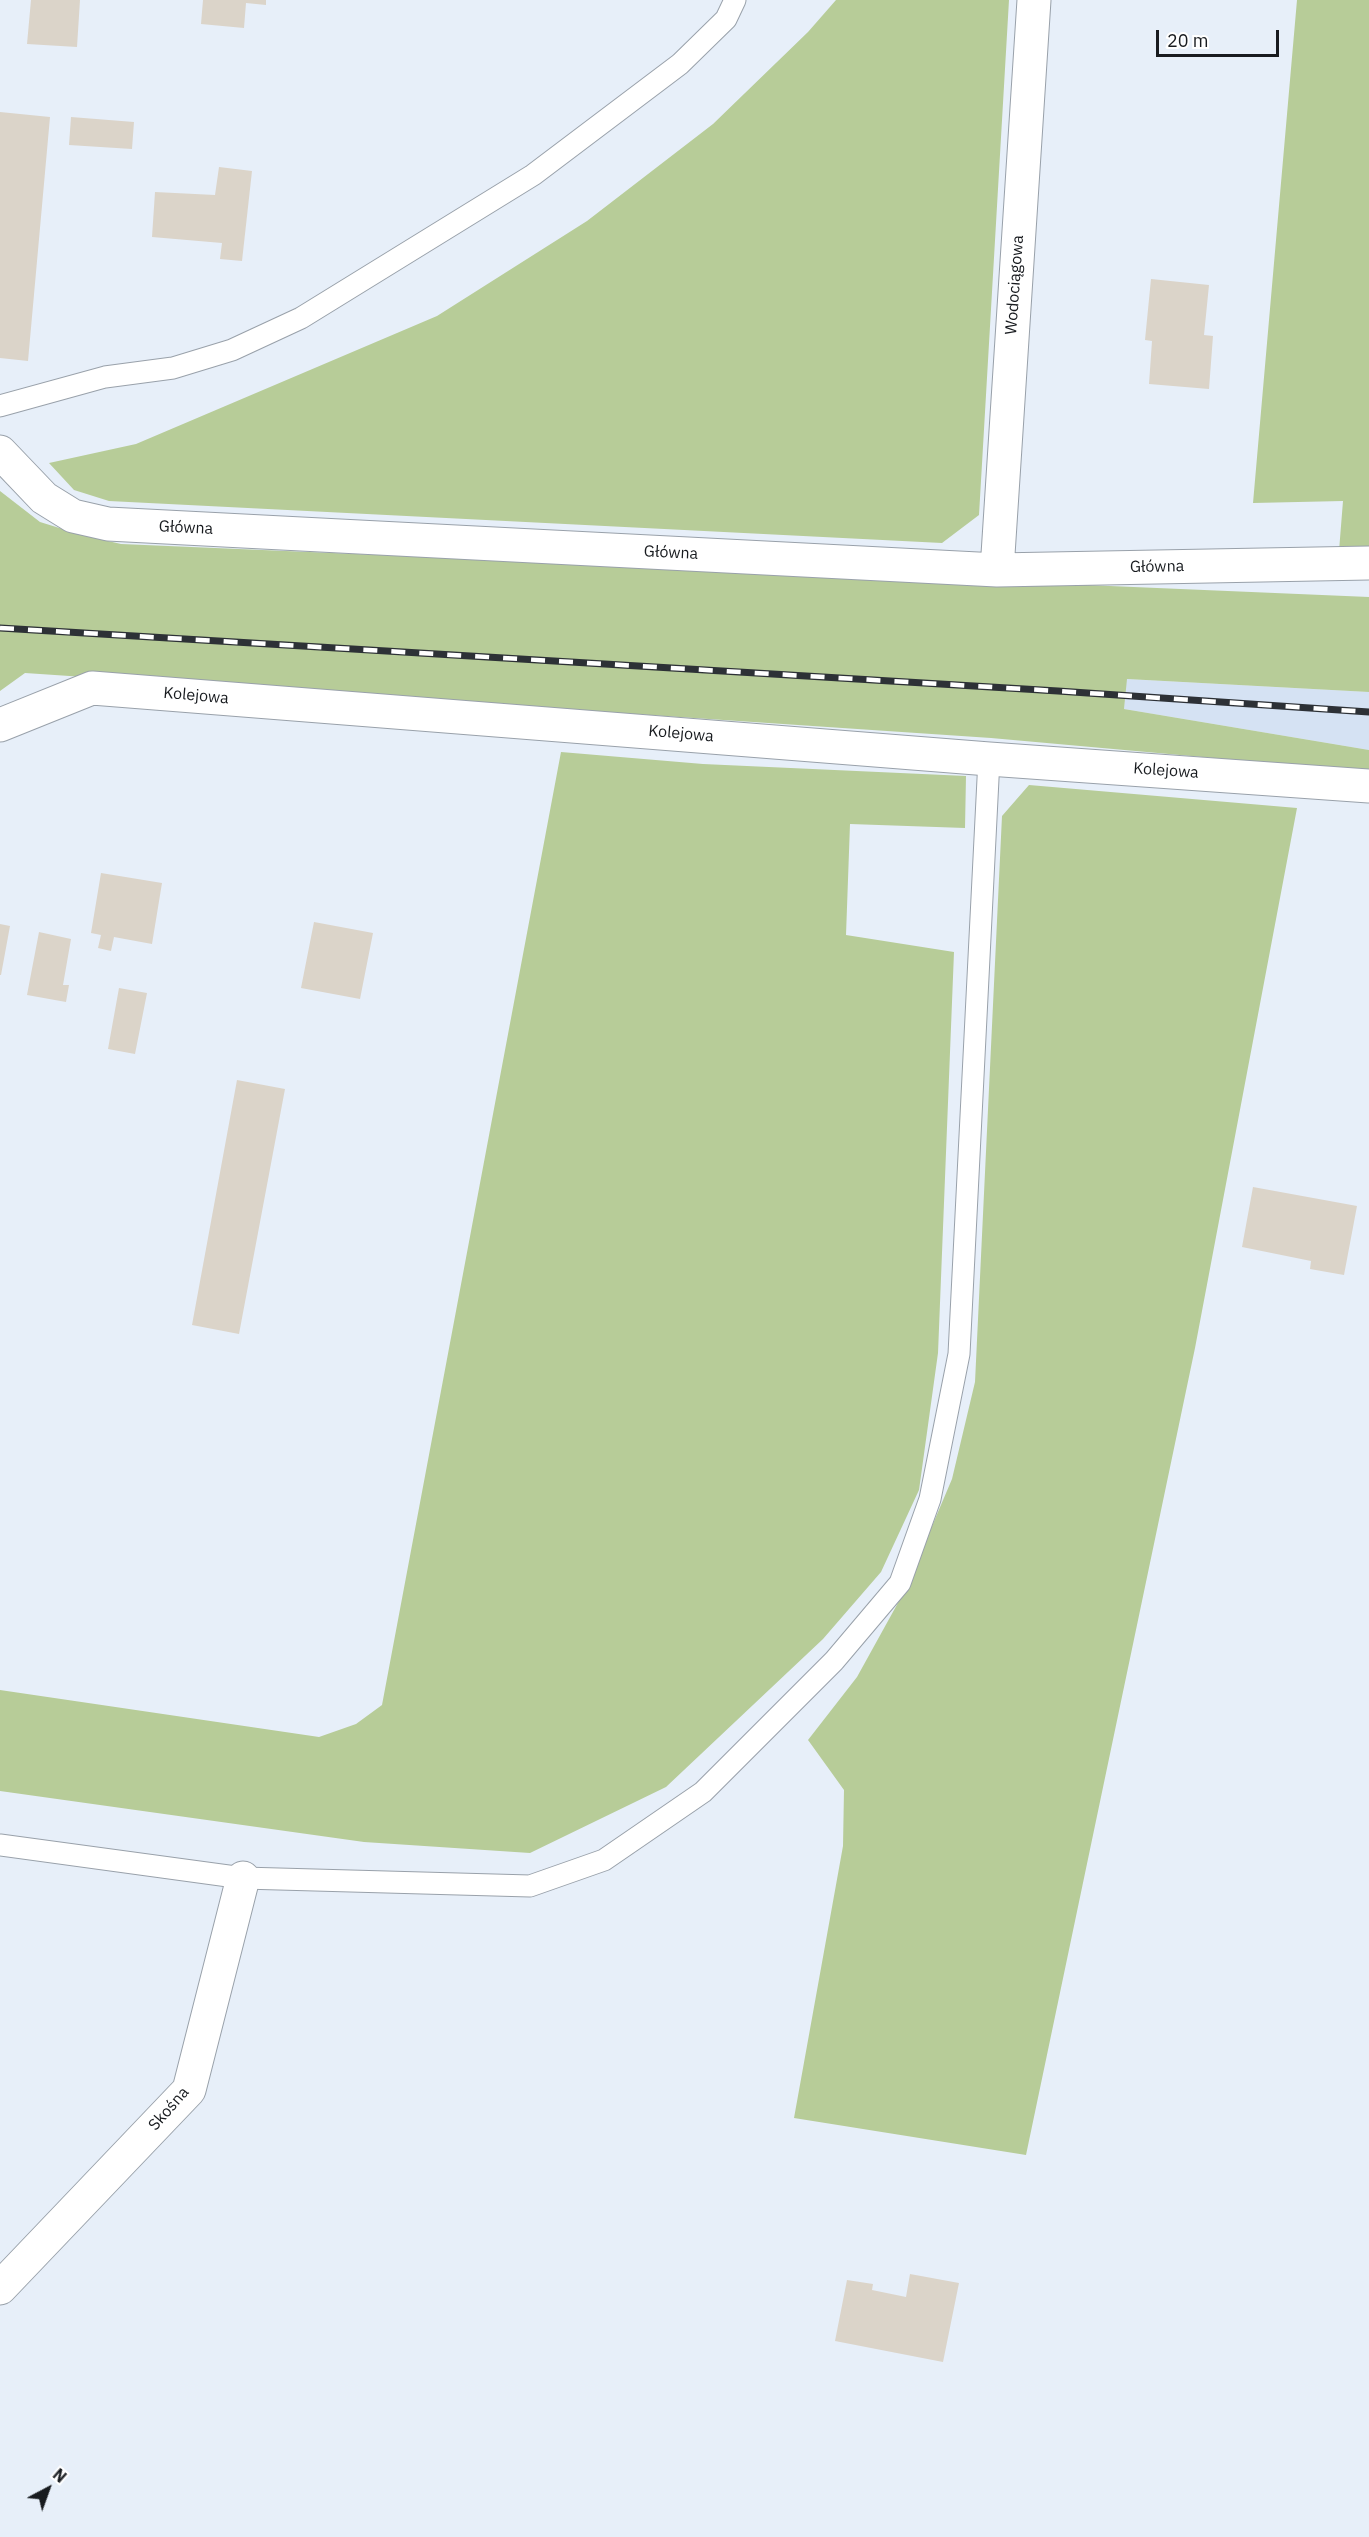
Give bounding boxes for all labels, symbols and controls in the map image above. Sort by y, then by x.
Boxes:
scale bar [1159,18,1282,56]
text: 20 m [1167,29,1209,52]
street label: Wodociągowa [1002,235,1028,335]
street label: Główna [158,517,214,539]
street label: Główna [643,542,699,564]
street label: Główna [1130,557,1184,577]
street label: Kolejowa [163,684,229,708]
street label: Kolejowa [648,722,714,746]
street label: Kolejowa [1133,759,1199,783]
street label: Skośna [145,2083,193,2135]
north arrow [18,2459,78,2519]
text: N [49,2464,71,2487]

